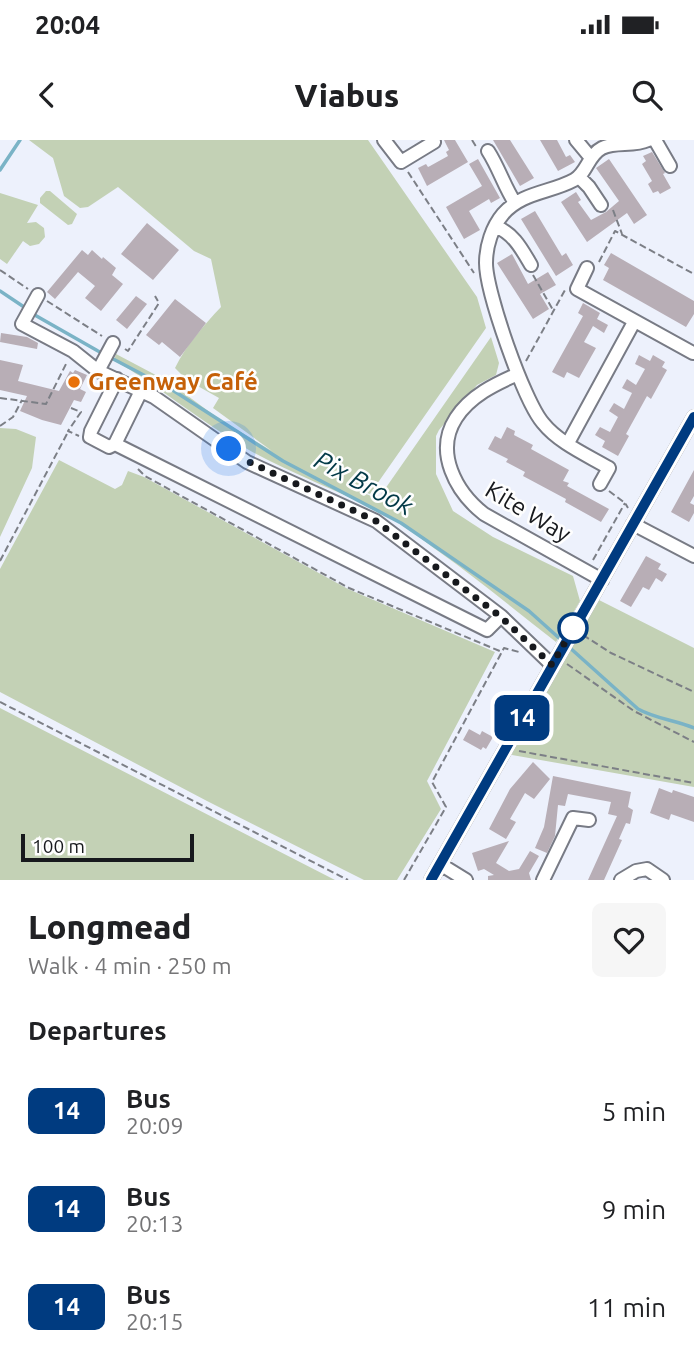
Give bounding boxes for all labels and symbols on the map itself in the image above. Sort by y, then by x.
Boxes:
place label: Greenway Café [88,368,258,395]
marker: Greenway Café [66,374,82,390]
your location [211,431,246,466]
water label: Pix Brook [310,445,419,521]
street label: Kite Way [481,476,576,548]
unlabelled marker [558,613,588,643]
line badge: 14 [490,695,554,741]
scale bar [21,831,194,863]

